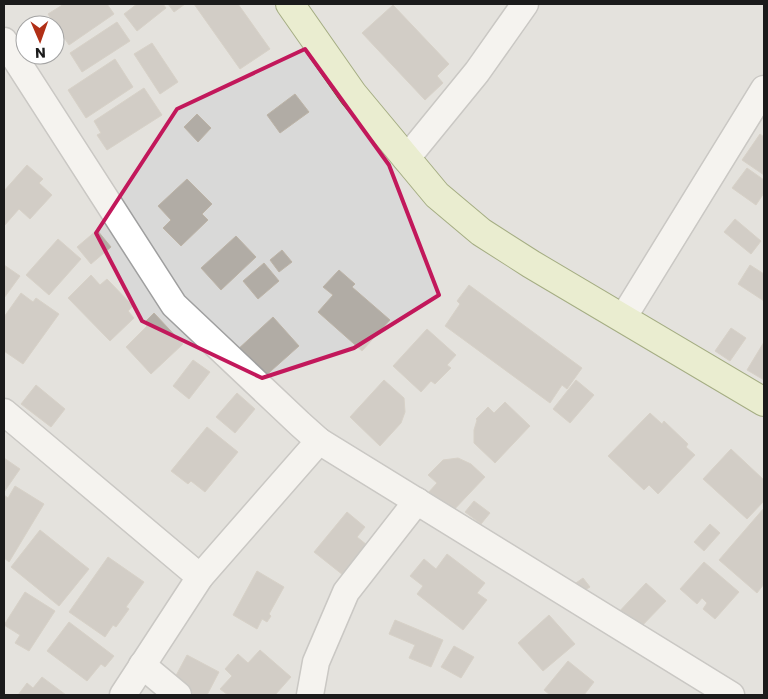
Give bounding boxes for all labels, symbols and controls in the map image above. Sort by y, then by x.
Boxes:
north arrow [15,15,65,65]
text: N [35,43,46,63]

